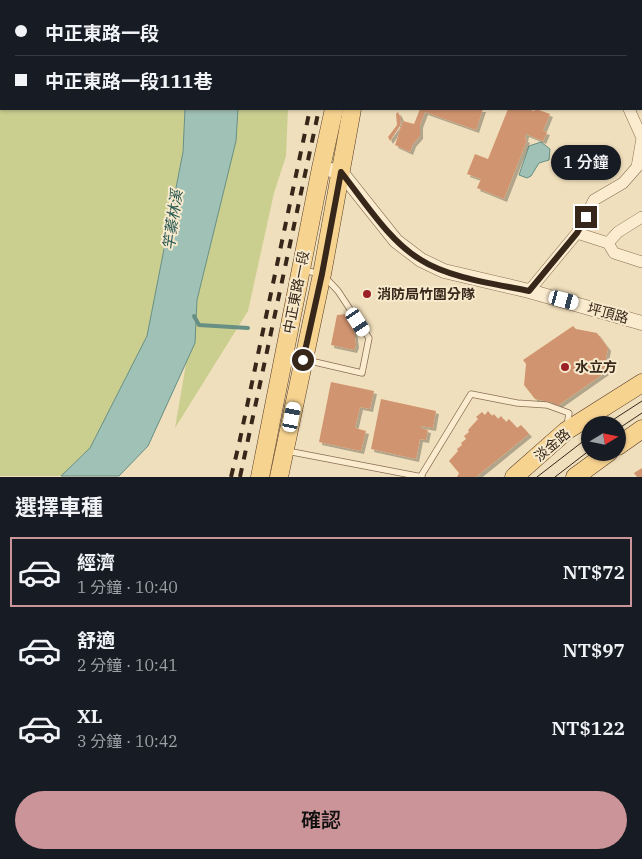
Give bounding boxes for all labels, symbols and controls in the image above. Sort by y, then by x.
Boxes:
text: 中正東路一段 [45,21,159,45]
text: 中正東路一段111巷 [45,69,212,93]
callout: 1 分鐘 [551,144,621,180]
text: 1 分鐘 [563,152,609,172]
water label: 竿蓁林溪 [159,187,186,251]
route end [575,206,597,228]
street label: 中正東路一段 [279,249,313,335]
place label: 消防局竹圍分隊 [377,285,475,303]
marker: 消防局竹圍分隊 [361,288,373,300]
car [547,289,580,311]
street label: 坪頂路 [585,299,631,327]
car [343,305,372,339]
route start [292,349,314,371]
place label: 水立方 [575,358,617,376]
marker: 水立方 [559,361,571,373]
car [281,401,302,433]
north arrow [581,416,626,461]
map controls [581,416,626,461]
street label: 淡金路 [530,425,574,465]
text: 選擇車種 [15,492,103,521]
icon: car [17,550,62,595]
text: 經濟 [77,550,115,574]
text: NT$72 [563,560,625,584]
text: 1 分鐘 · 10:40 [77,577,178,597]
icon: car [17,628,62,673]
text: 舒適 [77,628,115,652]
text: NT$97 [563,638,625,662]
text: 2 分鐘 · 10:41 [77,655,178,675]
text: XL [77,704,103,728]
icon: car [17,706,62,751]
text: NT$122 [551,716,625,740]
text: 3 分鐘 · 10:42 [77,731,178,751]
button: 確認 [15,791,627,849]

